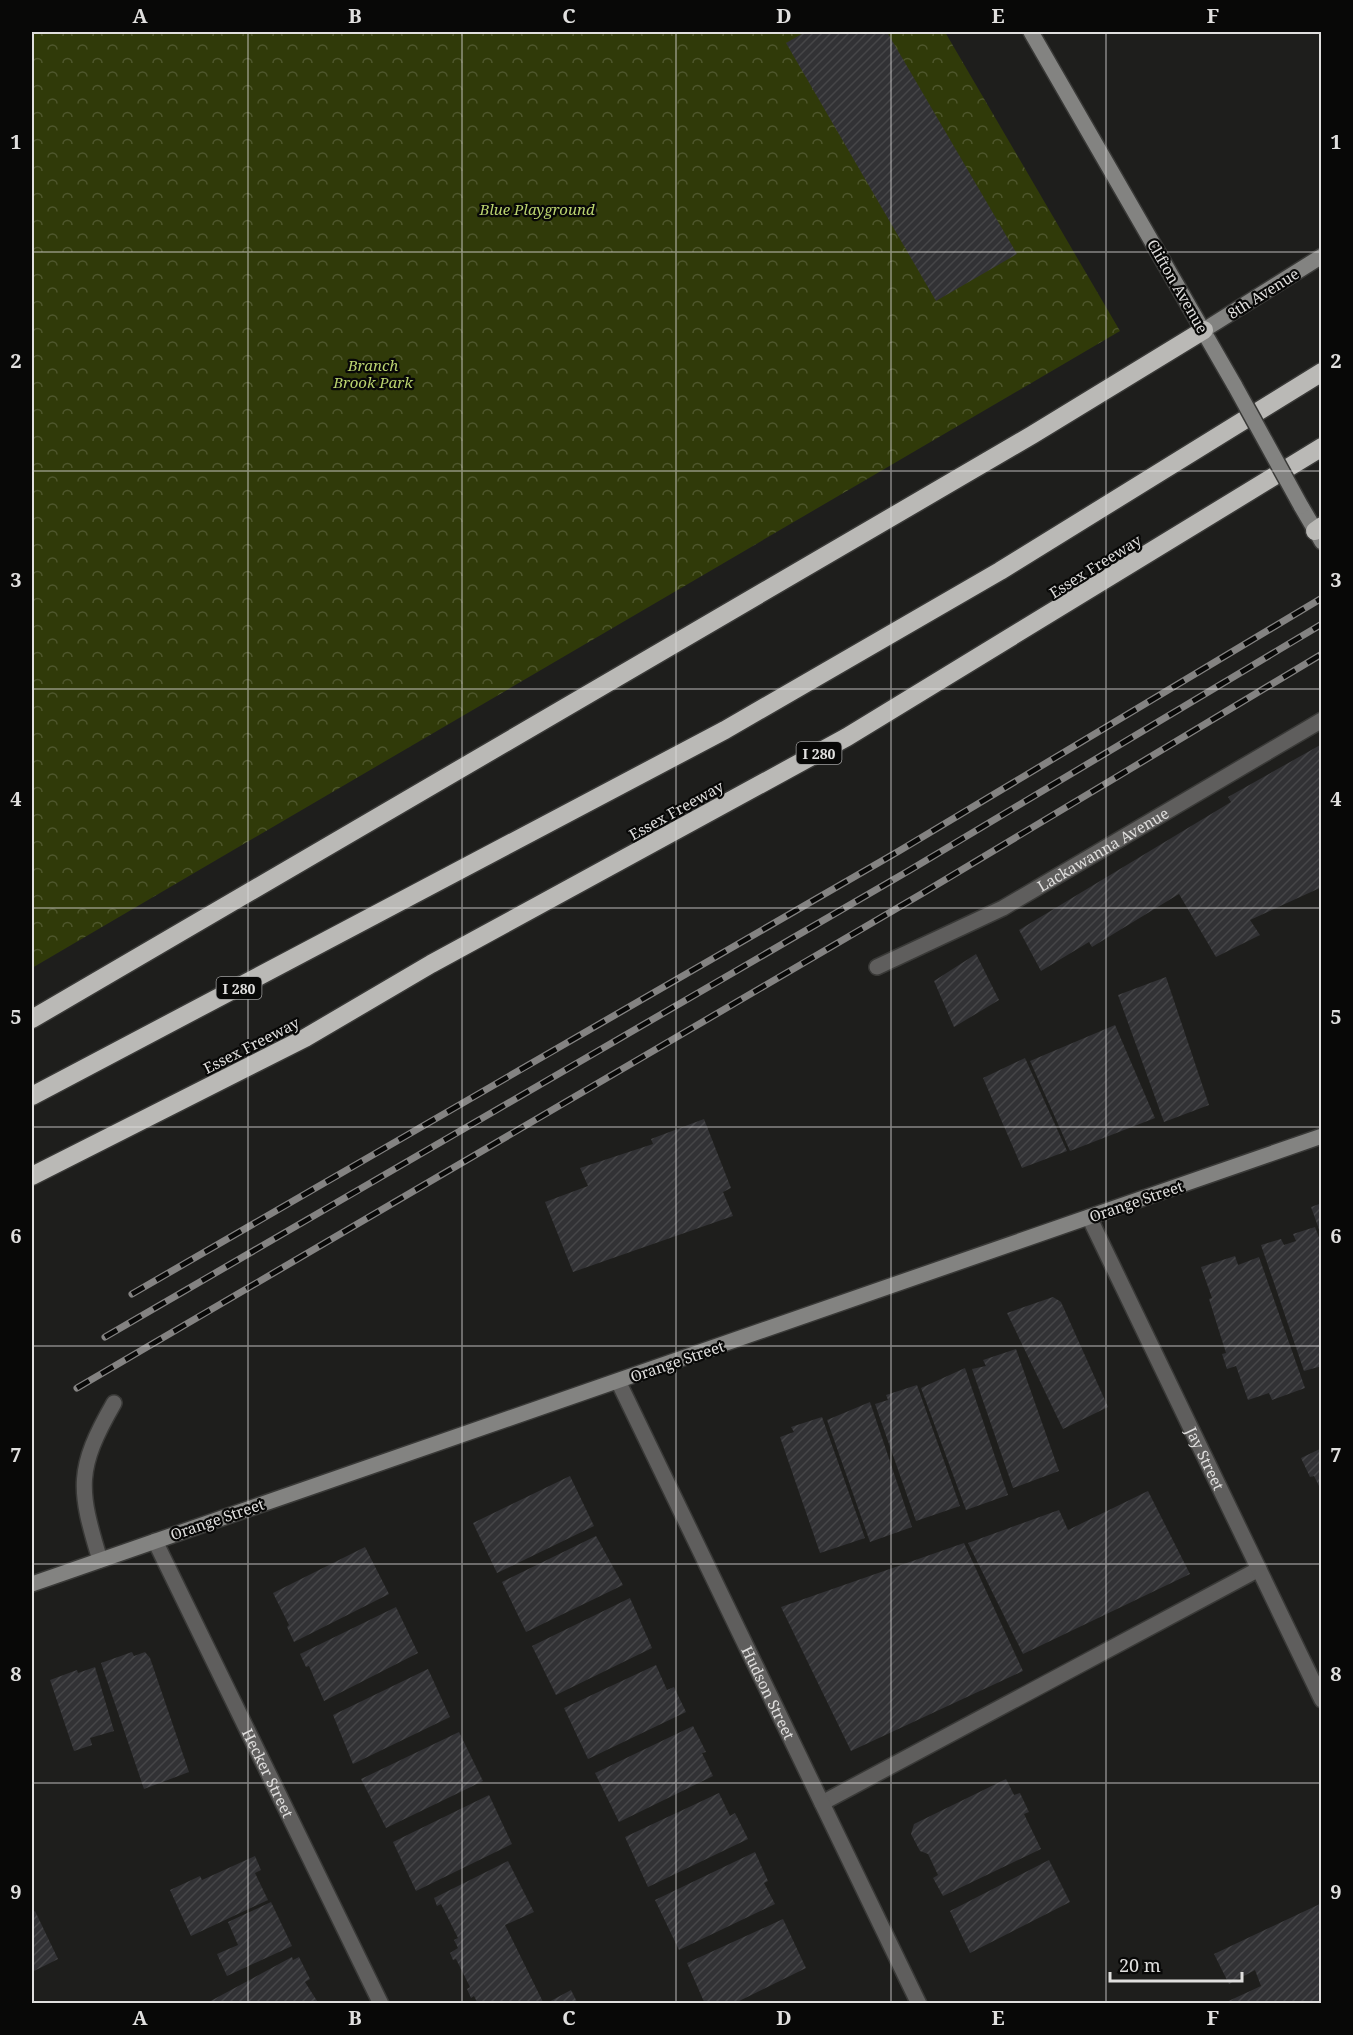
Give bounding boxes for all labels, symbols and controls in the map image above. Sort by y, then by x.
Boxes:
text: A [132,2,148,29]
text: B [348,2,362,29]
text: C [562,2,576,29]
text: D [776,2,792,29]
text: E [991,2,1005,29]
text: F [1207,2,1219,29]
text: 1 [10,128,22,155]
text: 1 [1330,128,1342,155]
park label: Blue Playground [478,199,595,219]
street label: Clifton Avenue [1143,235,1213,337]
street label: 8th Avenue [1223,263,1303,323]
text: 2 [10,347,22,374]
text: 2 [1330,347,1342,374]
park label: Branch Brook Park [332,355,413,392]
street label: Essex Freeway [1045,529,1145,602]
text: 3 [10,566,22,593]
text: 3 [1330,566,1342,593]
road number: I 280 [796,742,842,764]
street label: Essex Freeway [625,776,727,844]
text: 4 [10,785,22,812]
text: 4 [1330,785,1342,812]
street label: Lackawanna Avenue [1033,803,1172,896]
road number: I 280 [216,977,262,999]
text: 5 [10,1003,22,1030]
text: 5 [1330,1003,1342,1030]
street label: Essex Freeway [200,1012,303,1078]
street label: Orange Street [1086,1176,1186,1226]
text: 6 [10,1222,22,1249]
text: 6 [1330,1222,1342,1249]
street label: Orange Street [627,1336,727,1386]
street label: Jay Street [1181,1423,1229,1493]
text: 7 [10,1441,22,1468]
text: 7 [1330,1441,1342,1468]
street label: Orange Street [167,1494,267,1544]
street label: Hudson Street [737,1642,800,1743]
text: 8 [10,1660,22,1687]
text: 8 [1330,1660,1342,1687]
street label: Hecker Street [238,1725,298,1821]
text: 9 [10,1878,22,1905]
text: 9 [1330,1878,1342,1905]
scale bar [1110,1945,1242,1983]
text: 20 m [1119,1953,1161,1977]
text: A [132,2004,148,2031]
text: B [348,2004,362,2031]
text: C [562,2004,576,2031]
text: D [776,2004,792,2031]
text: E [991,2004,1005,2031]
text: F [1207,2004,1219,2031]

